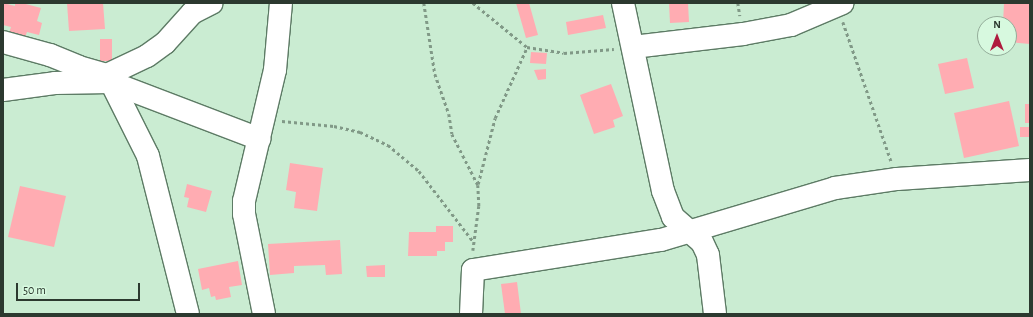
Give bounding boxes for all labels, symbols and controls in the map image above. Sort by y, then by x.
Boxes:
north arrow [977,16,1017,56]
text: N [993,19,1001,30]
scale bar [18,275,142,301]
text: 50 m [23,284,46,296]

